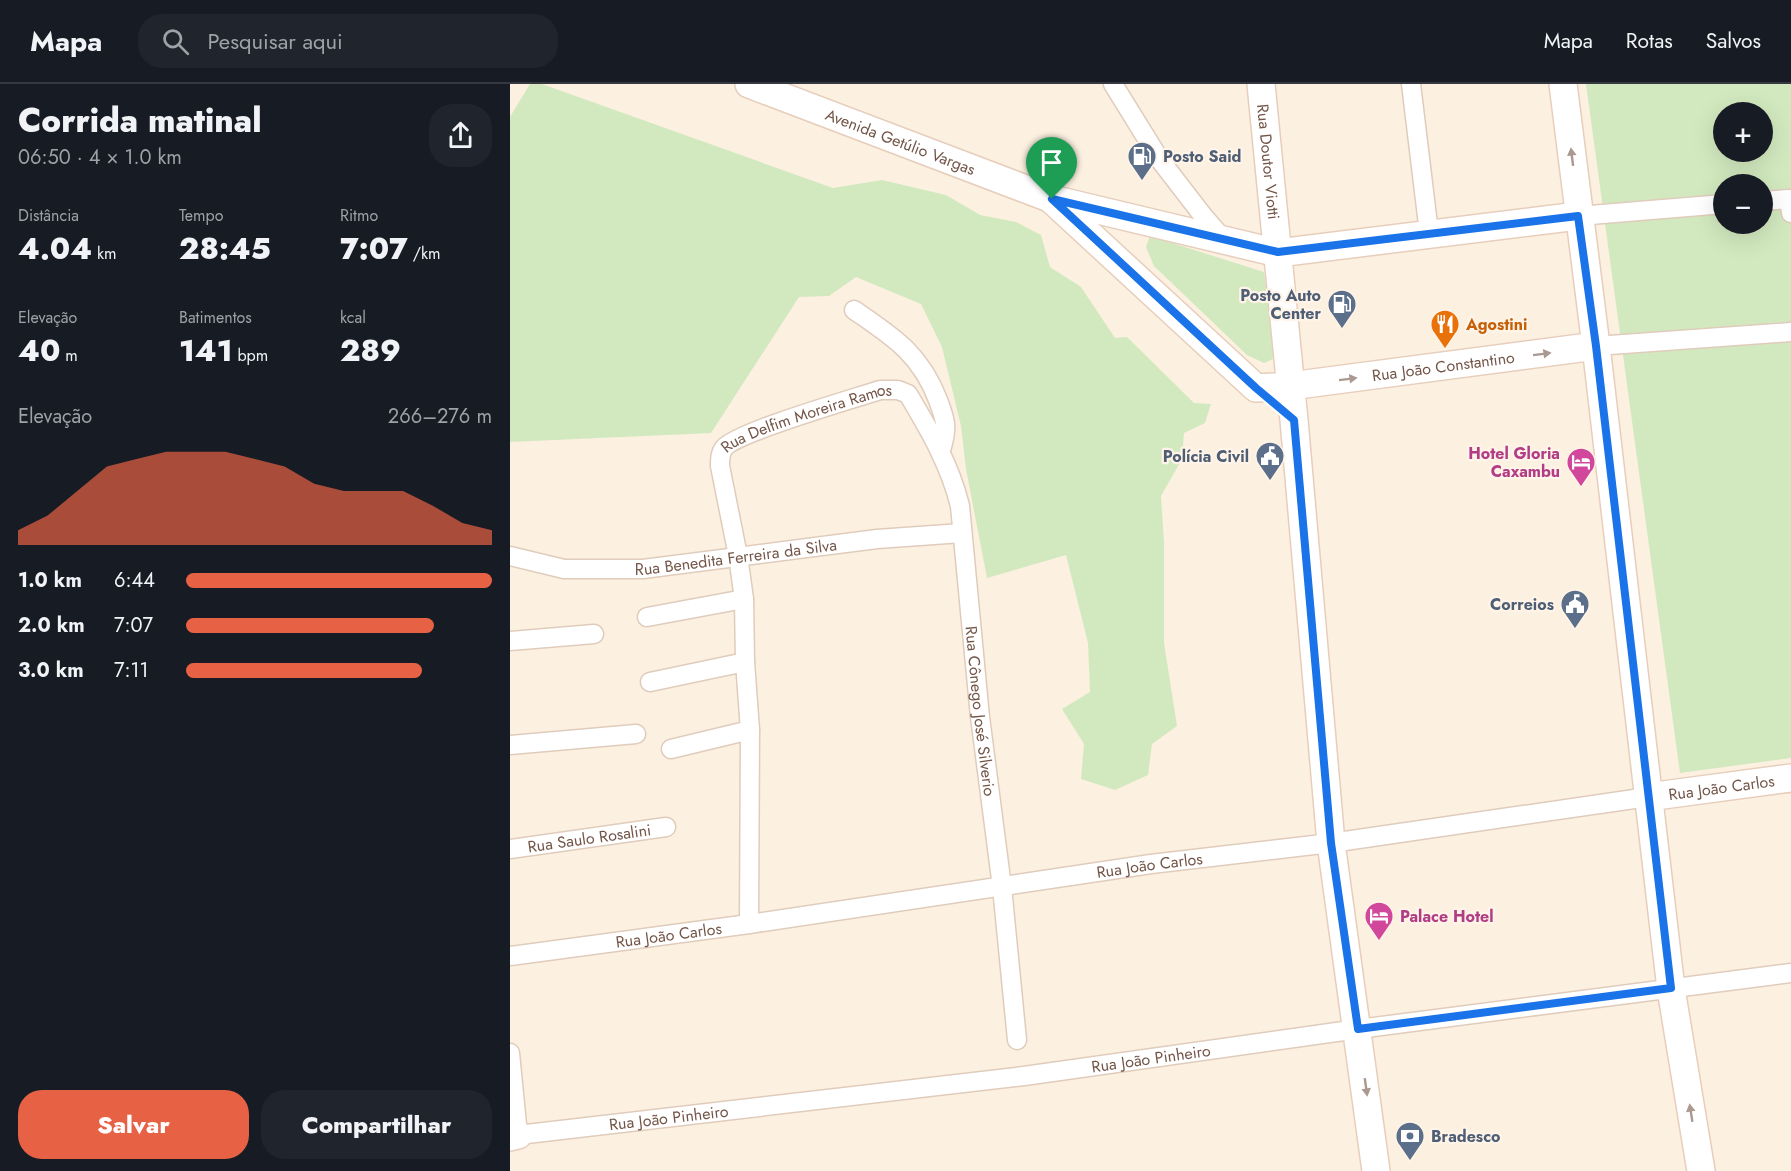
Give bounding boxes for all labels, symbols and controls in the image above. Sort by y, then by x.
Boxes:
search box [138,14,558,68]
text: Mapa [30,21,102,62]
icon: search [159,25,192,58]
text: Pesquisar aqui [207,25,343,57]
text: Mapa [1544,26,1593,56]
text: Rotas [1626,26,1673,56]
text: Salvos [1706,26,1761,56]
text: Corrida matinal [18,97,261,144]
map controls [1713,102,1773,234]
button: + [1713,102,1773,162]
street label: Avenida Getúlio Vargas [822,103,979,180]
street label: Rua Doutor Viotti [1252,103,1286,221]
button: share [429,104,492,167]
pin [1026,137,1077,199]
fuel station icon: Posto Said [1126,140,1158,182]
text: 06:50 · 4 × 1.0 km [18,143,182,172]
place label: Posto Said [1163,145,1241,168]
icon: arrive [1035,146,1068,179]
one-way arrow [1567,148,1576,167]
button: − [1713,174,1773,234]
text: Distância [18,204,79,227]
text: Tempo [179,204,223,227]
text: Ritmo [340,204,378,227]
text: 4.04 [18,227,92,270]
text: 28:45 [179,227,271,270]
text: 7:07 [340,227,408,270]
text: km [92,242,117,265]
text: /km [408,242,440,265]
place label: Posto Auto Center [1240,284,1321,325]
fuel station icon: Posto Auto Center [1326,288,1358,330]
text: Elevação [18,306,77,329]
text: Batimentos [179,306,252,329]
text: kcal [340,306,366,329]
restaurant icon: Agostini [1429,308,1461,350]
place label: Agostini [1465,313,1527,336]
text: 40 [18,329,60,372]
text: 141 [179,329,233,372]
text: 289 [340,329,401,372]
text: m [60,344,78,367]
text: bpm [233,344,268,367]
street label: Rua João Constantino [1371,345,1516,387]
one-way arrow [1532,349,1551,358]
one-way arrow [1339,374,1358,384]
street label: Rua Delfim Moreira Ramos [715,379,892,458]
text: Elevação [18,402,92,431]
text: 266–276 m [388,402,492,431]
public building icon: Polícia Civil [1254,440,1286,482]
place label: Hotel Gloria Caxambu [1468,442,1560,483]
place label: Polícia Civil [1163,445,1249,468]
hotel icon: Hotel Gloria Caxambu [1565,446,1597,488]
street label: Rua Benedita Ferreira da Silva [635,533,838,581]
text: 1.0 km [18,566,82,595]
text: 6:44 [114,566,155,595]
public building icon: Correios [1559,588,1591,630]
place label: Correios [1490,593,1554,616]
text: 2.0 km [18,611,85,640]
text: 7:07 [114,611,153,640]
street label: Rua Cônego José Silverio [960,625,1002,798]
text: 3.0 km [18,656,84,685]
text: 7:11 [114,656,149,685]
street label: Rua João Carlos [1667,769,1776,806]
street label: Rua Saulo Rosalini [526,818,652,858]
street label: Rua João Carlos [1095,847,1204,883]
hotel icon: Palace Hotel [1363,900,1395,942]
place label: Palace Hotel [1400,905,1494,928]
street label: Rua João Carlos [614,916,723,953]
street label: Rua João Pinheiro [1090,1038,1212,1078]
one-way arrow [1361,1077,1370,1096]
button: Salvar [18,1090,249,1159]
button: Compartilhar [261,1090,492,1159]
street label: Rua João Pinheiro [608,1099,730,1136]
one-way arrow [1687,1104,1696,1123]
bank icon: Bradesco [1394,1120,1426,1162]
place label: Bradesco [1431,1125,1501,1148]

